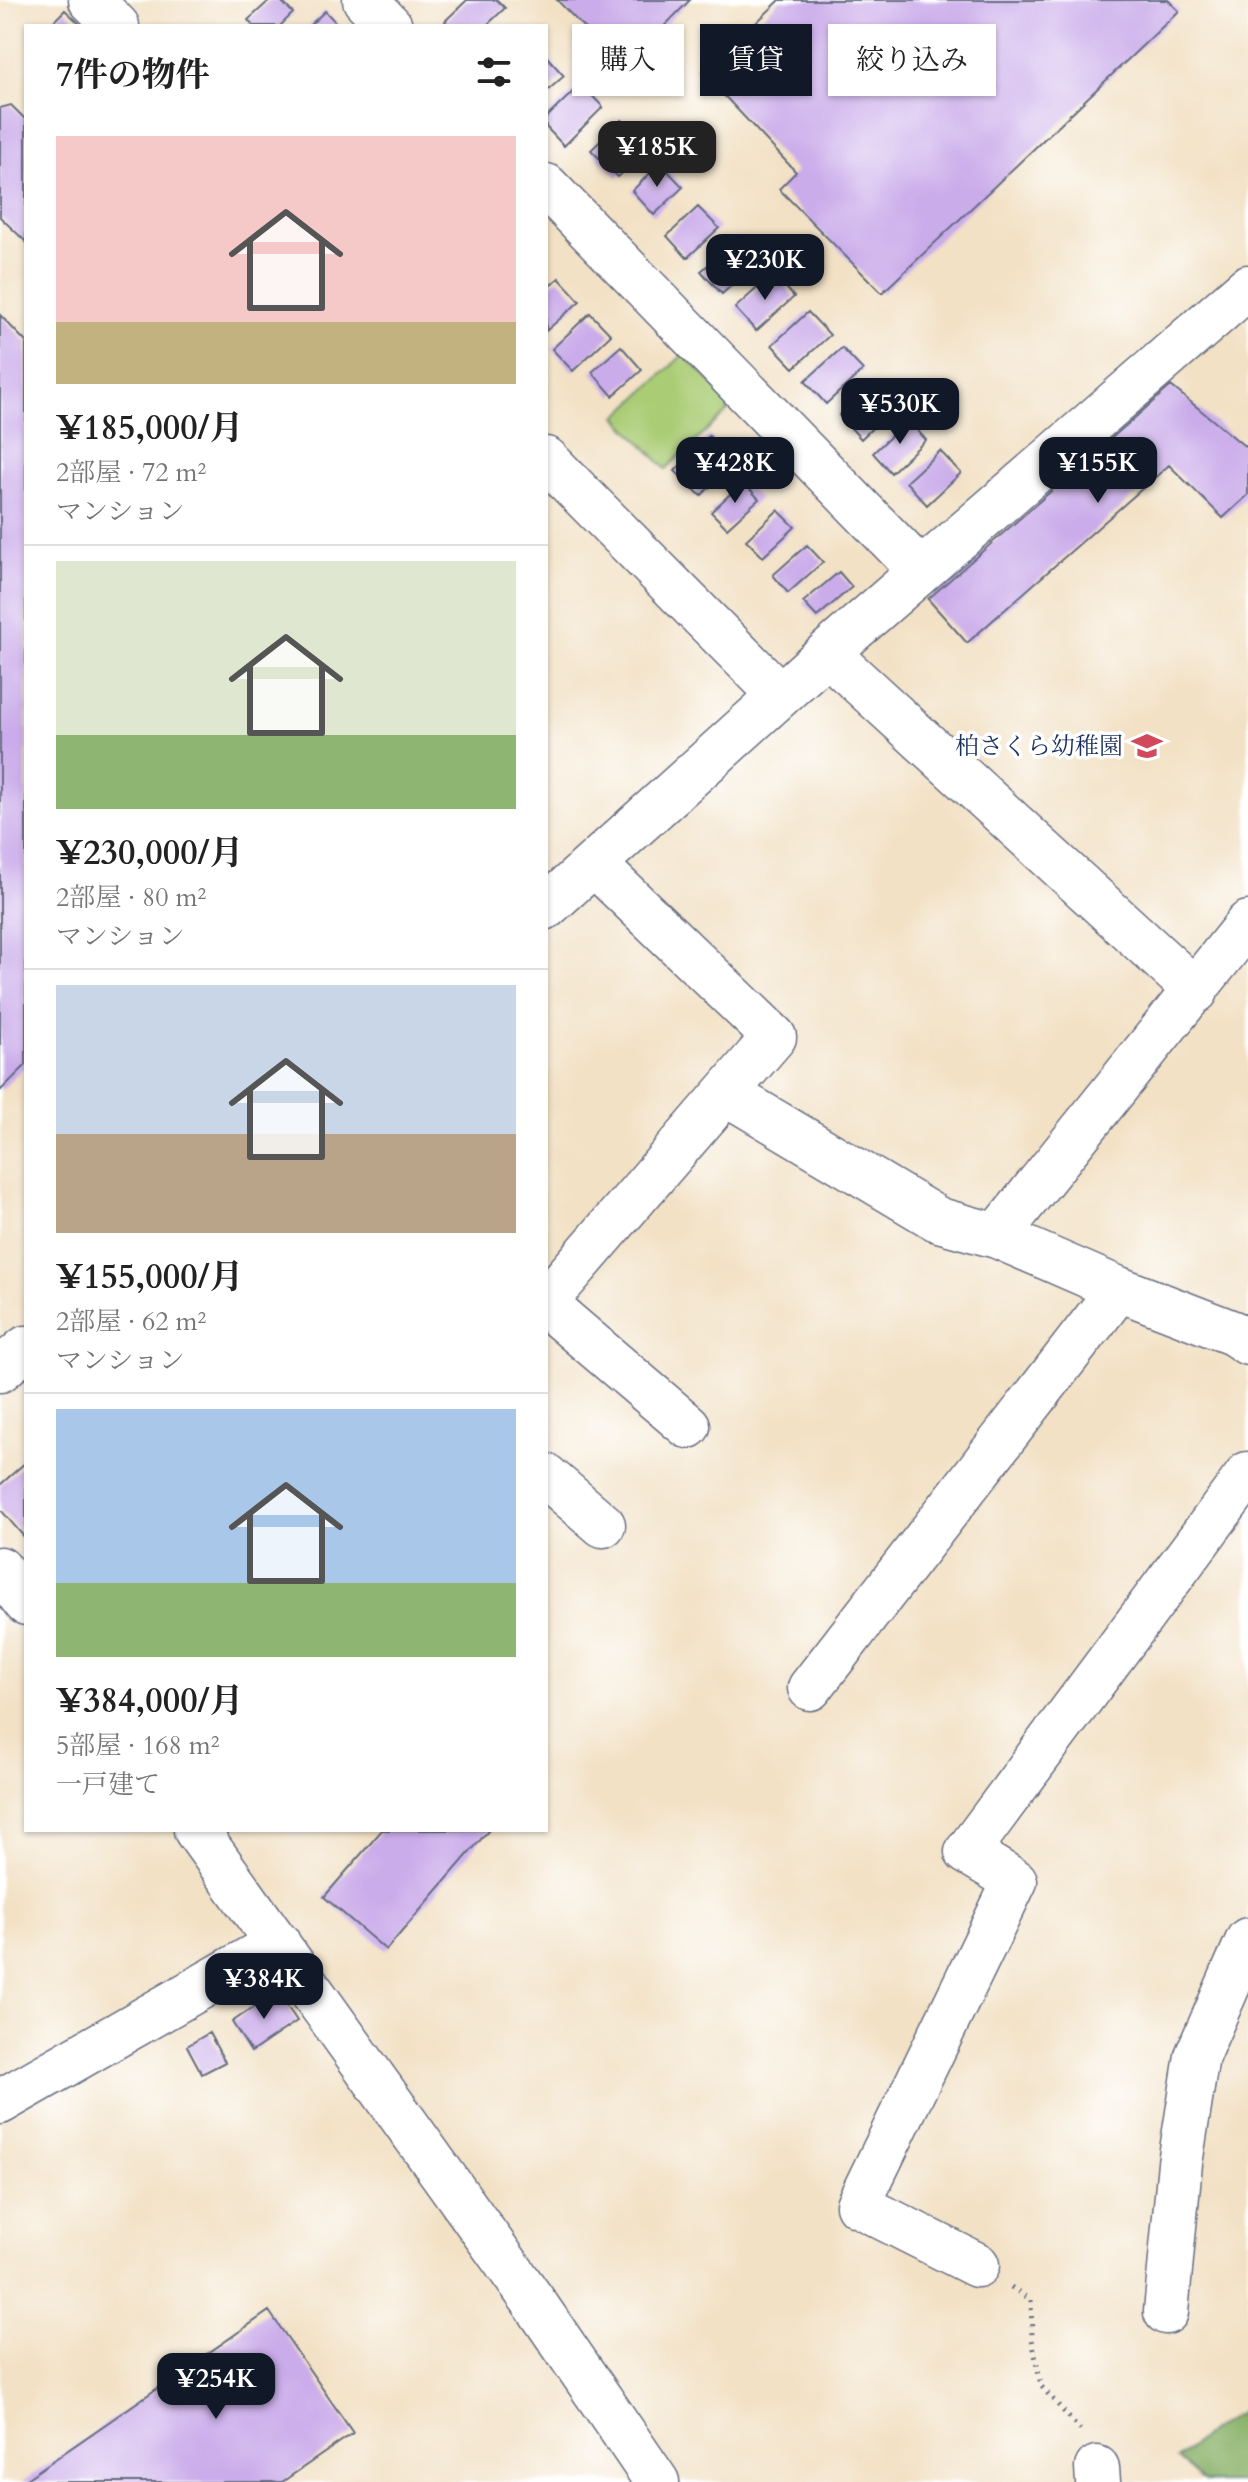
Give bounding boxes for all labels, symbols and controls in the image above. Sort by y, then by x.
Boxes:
chip: 購入 [572,24,684,96]
chip: 賃貸 [700,24,812,96]
chip: 絞り込み [828,24,996,96]
icon: filters [472,50,516,94]
text: 7件の物件 [56,52,209,98]
pin: ¥185K [601,121,713,189]
text: ¥185K [616,129,698,164]
icon: home [214,188,358,332]
pin: ¥230K [709,234,821,302]
text: ¥230K [724,242,806,277]
pin: ¥530K [844,378,956,446]
text: ¥530K [859,386,941,421]
text: ¥185,000/月 [56,405,244,451]
pin: ¥428K [679,437,791,505]
pin: ¥155K [1042,437,1154,505]
text: ¥428K [694,445,776,480]
text: ¥155K [1057,445,1139,480]
text: 2部屋 · 72 m² [56,455,206,490]
text: マンション [56,494,185,529]
icon: home [214,613,358,757]
school or university icon: 柏さくら幼稚園 [1130,729,1164,763]
place label: 柏さくら幼稚園 [955,730,1123,763]
text: ¥230,000/月 [56,830,244,876]
text: 2部屋 · 80 m² [56,880,206,915]
text: マンション [56,919,185,954]
icon: home [214,1037,358,1181]
text: ¥155,000/月 [56,1254,244,1300]
text: 2部屋 · 62 m² [56,1304,206,1339]
text: マンション [56,1343,185,1378]
icon: home [214,1461,358,1605]
text: ¥384,000/月 [56,1678,244,1724]
text: 5部屋 · 168 m² [56,1728,220,1763]
text: 一戸建て [56,1767,160,1802]
pin: ¥384K [208,1953,320,2021]
text: ¥384K [223,1961,305,1996]
pin: ¥254K [160,2353,272,2421]
text: ¥254K [175,2361,257,2396]

